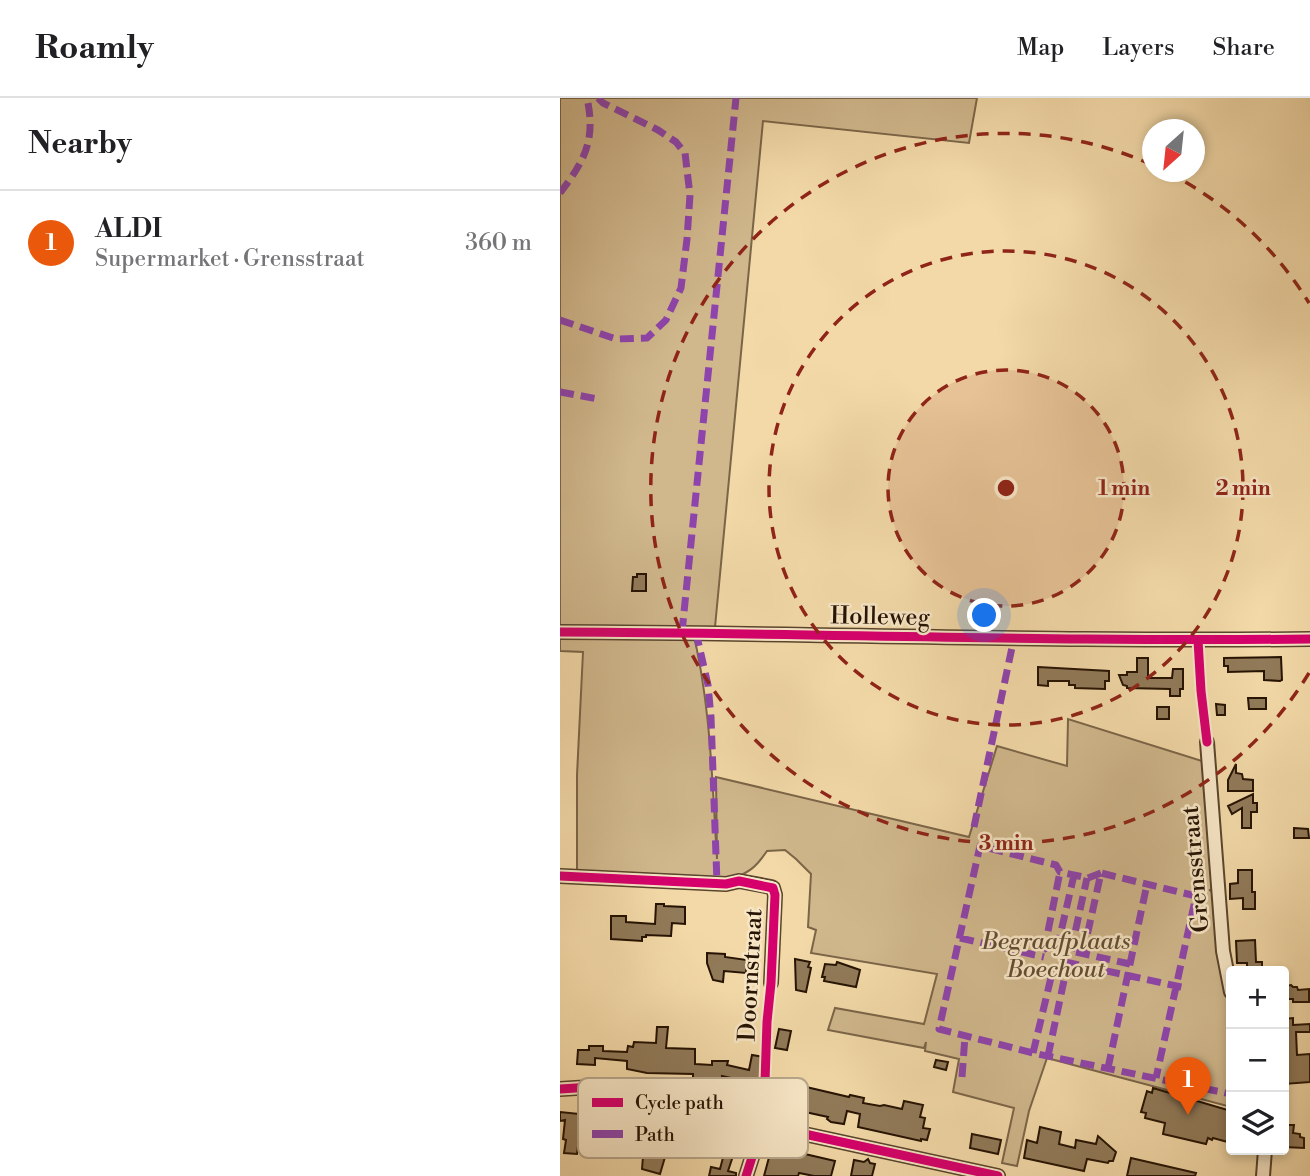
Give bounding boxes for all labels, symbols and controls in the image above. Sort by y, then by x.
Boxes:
text: Roamly [35,28,154,69]
text: Map [1017,33,1064,63]
text: Layers [1102,33,1174,63]
text: Share [1212,33,1275,63]
north arrow [1142,119,1205,182]
text: Nearby [28,125,132,163]
text: ALDI [95,213,162,245]
text: 1 [45,229,57,257]
text: 360 m [465,229,532,257]
text: Supermarket · Grensstraat [95,245,365,273]
centre of rings [994,476,1018,500]
text: 1 min [1098,476,1150,502]
text: 2 min [1215,476,1271,502]
your location [967,598,1001,632]
street label: Holleweg [830,601,931,633]
street label: Grensstraat [1175,804,1216,934]
text: 3 min [979,831,1033,857]
street label: Doornstraat [733,907,769,1042]
park label: Begraafplaats Boechout [981,927,1130,985]
map controls [1226,966,1289,1155]
button: + [1226,966,1289,1029]
button: − [1226,1029,1289,1092]
pin: 1 [1165,1057,1211,1115]
legend [578,1078,808,1158]
text: Cycle path [635,1091,724,1115]
button: layers [1226,1092,1289,1155]
text: Path [635,1123,675,1147]

